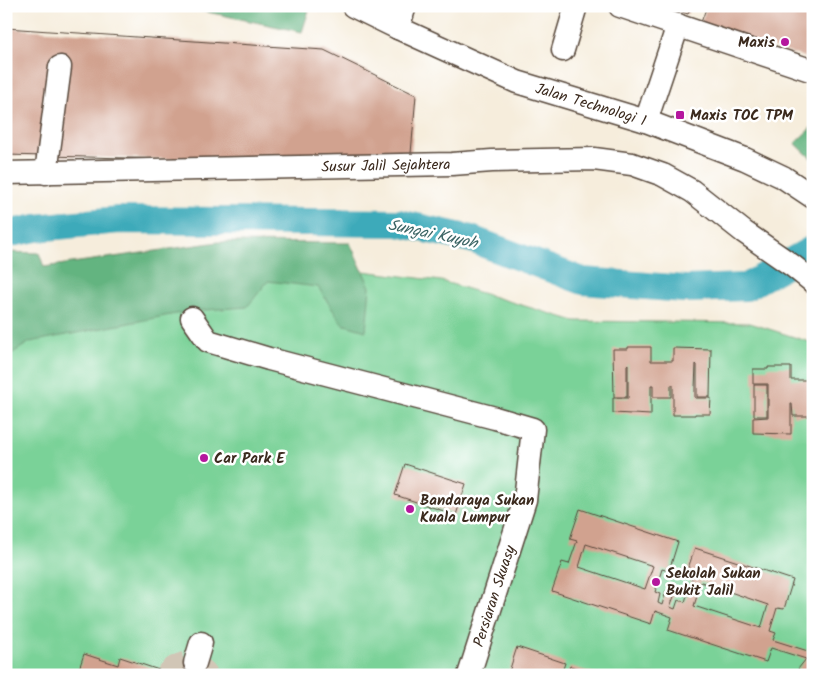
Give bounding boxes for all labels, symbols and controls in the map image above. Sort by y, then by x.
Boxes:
place label: Maxis [738,31,775,55]
marker: Maxis [779,36,791,48]
street label: Jalan Technologi 1 [532,77,649,134]
place label: Maxis TOC TPM [690,104,794,128]
marker: Maxis TOC TPM [674,109,686,121]
street label: Susur Jalil Sejahtera [321,153,451,180]
water label: Sungai Kuyoh [386,213,481,256]
place label: Car Park E [214,447,286,471]
marker: Car Park E [198,452,210,464]
place label: Bandaraya Sukan Kuala Lumpur [420,489,534,530]
marker: Bandaraya Sukan Kuala Lumpur [404,503,416,515]
street label: Persiaran Skuasy [467,541,523,650]
place label: Sekolah Sukan Bukit Jalil [666,562,761,603]
marker: Sekolah Sukan Bukit Jalil [650,576,662,588]

